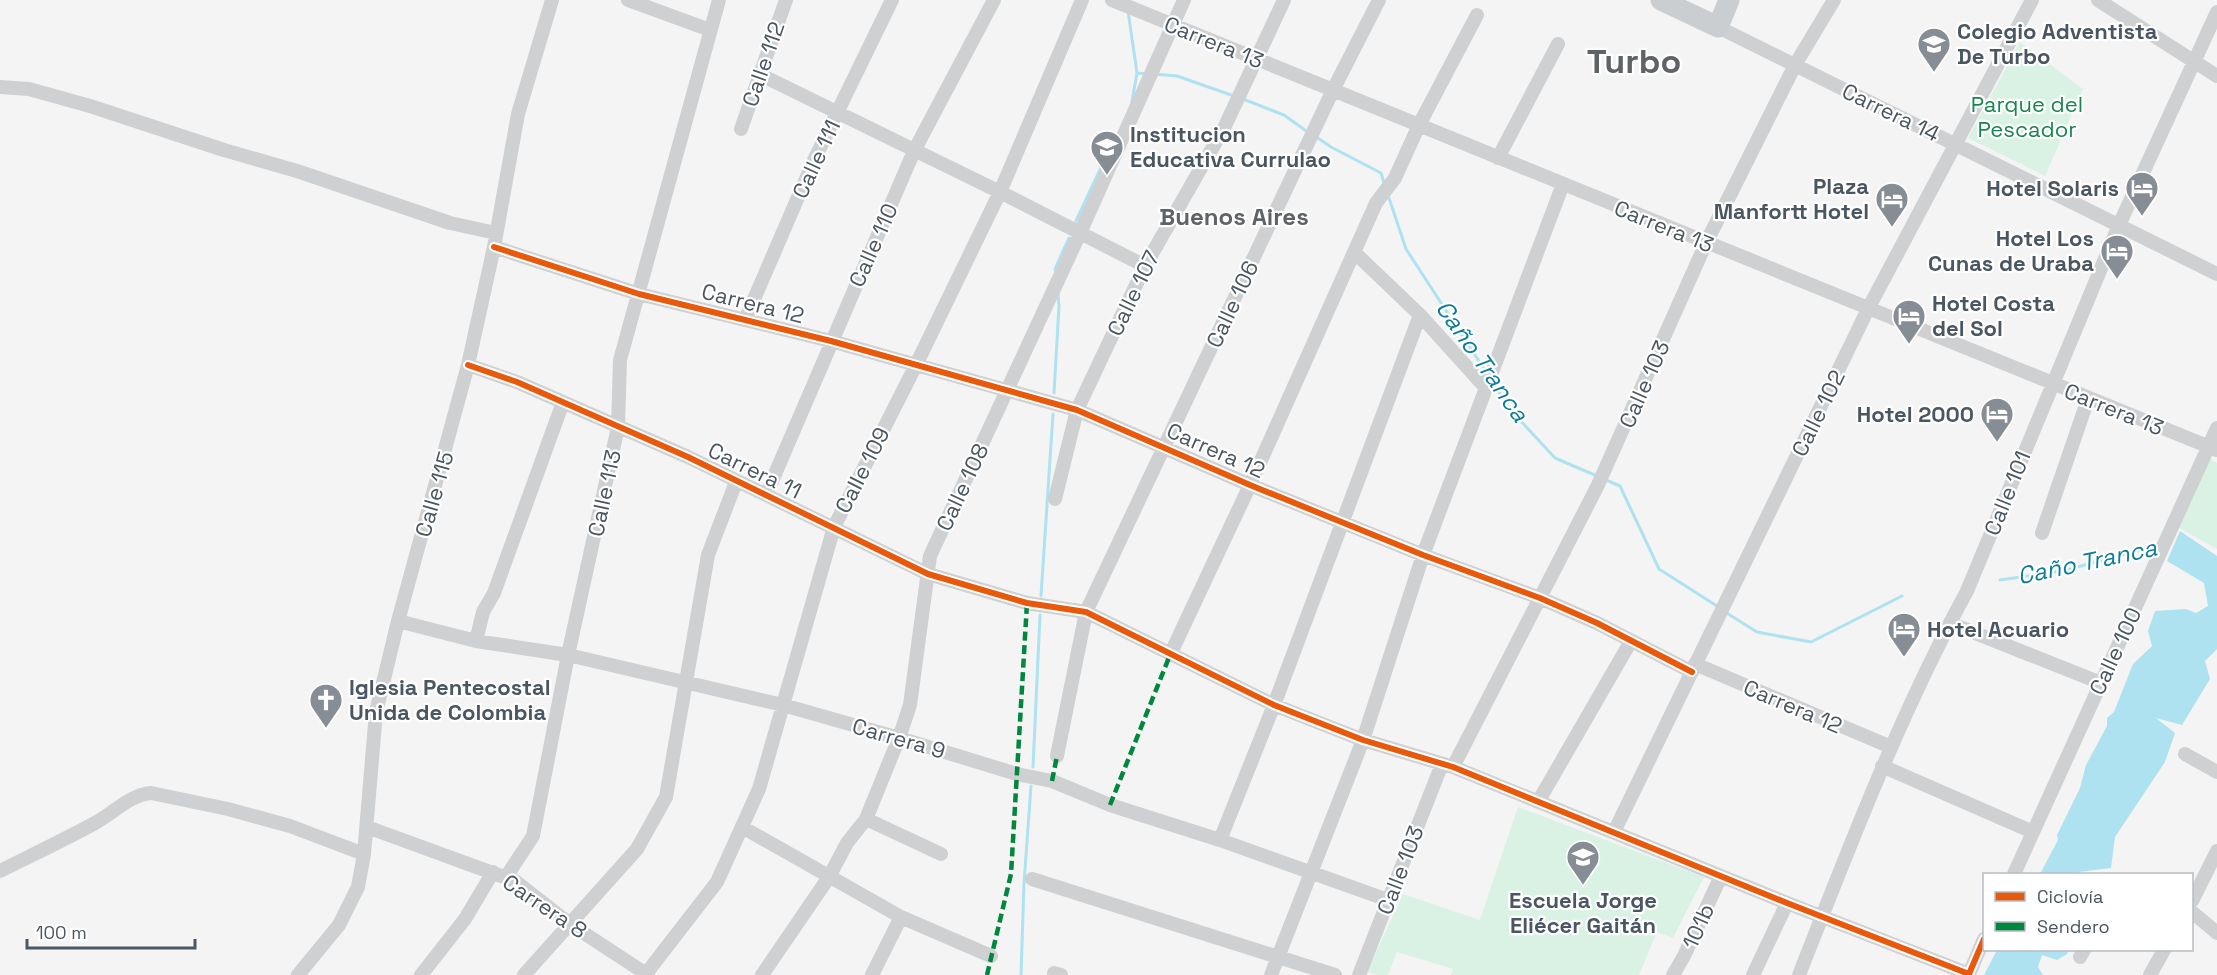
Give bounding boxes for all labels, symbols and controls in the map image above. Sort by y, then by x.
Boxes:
street label: Carrera 13 [1160,9,1268,75]
place label: Colegio Adventista De Turbo [1957,17,2158,70]
street label: Calle 112 [735,18,791,110]
school or university icon: Colegio Adventista De Turbo [1916,26,1952,73]
district label: Turbo [1587,40,1681,83]
street label: Carrera 14 [1838,76,1945,148]
park label: Parque del Pescador [1971,90,2083,143]
street label: Calle 111 [786,115,846,203]
place label: Institucion Educativa Currulao [1130,120,1331,173]
school or university icon: Institucion Educativa Currulao [1089,129,1125,176]
hotel icon: Hotel Solaris [2124,170,2160,217]
place label: Plaza Manfortt Hotel [1714,172,1869,225]
place label: Hotel Solaris [1986,174,2119,202]
hotel icon: Plaza Manfortt Hotel [1874,181,1910,228]
street label: Carrera 13 [1610,193,1718,259]
street label: Calle 110 [842,199,904,291]
district label: Buenos Aires [1159,201,1309,232]
place label: Hotel Los Cunas de Uraba [1928,224,2094,277]
hotel icon: Hotel Los Cunas de Uraba [2099,233,2135,280]
street label: Calle 107 [1100,246,1166,340]
street label: Calle 106 [1200,256,1264,352]
street label: Carrera 12 [699,277,807,329]
place label: Hotel Costa del Sol [1932,289,2055,342]
water label: Caño Tranca [1429,294,1536,428]
hotel icon: Hotel Costa del Sol [1891,298,1927,345]
street label: Calle 103 [1612,336,1676,432]
street label: Calle 102 [1785,365,1851,461]
street label: Carrera 13 [2060,376,2168,442]
hotel icon: Hotel 2000 [1979,396,2015,443]
place label: Hotel 2000 [1857,400,1974,428]
street label: Carrera 12 [1162,416,1270,484]
street label: Calle 109 [828,422,896,518]
street label: Carrera 11 [704,435,806,505]
street label: Calle 108 [930,439,994,535]
street label: Calle 113 [581,447,627,539]
street label: Calle 101 [1977,447,2037,539]
street label: Calle 115 [408,448,460,540]
water label: Caño Tranca [2014,532,2160,591]
street label: Calle 100 [2083,603,2147,699]
hotel icon: Hotel Acuario [1886,611,1922,658]
place label: Hotel Acuario [1927,615,2069,643]
place label: Iglesia Pentecostal Unida de Colombia [349,673,551,726]
street label: Carrera 12 [1739,673,1847,739]
church icon: Iglesia Pentecostal Unida de Colombia [308,682,344,729]
street label: Carrera 9 [849,711,949,765]
street label: Calle 103 [1370,822,1430,918]
school or university icon: Escuela Jorge Eliécer Gaitán [1565,839,1601,886]
street label: Carrera 8 [497,868,593,944]
legend [1983,873,2193,951]
text: Ciclovía [2037,885,2103,908]
place label: Escuela Jorge Eliécer Gaitán [1509,886,1657,939]
street label: 101b [1676,899,1720,953]
scale bar [27,912,195,950]
text: Sendero [2037,915,2110,938]
text: 100 m [36,921,87,944]

